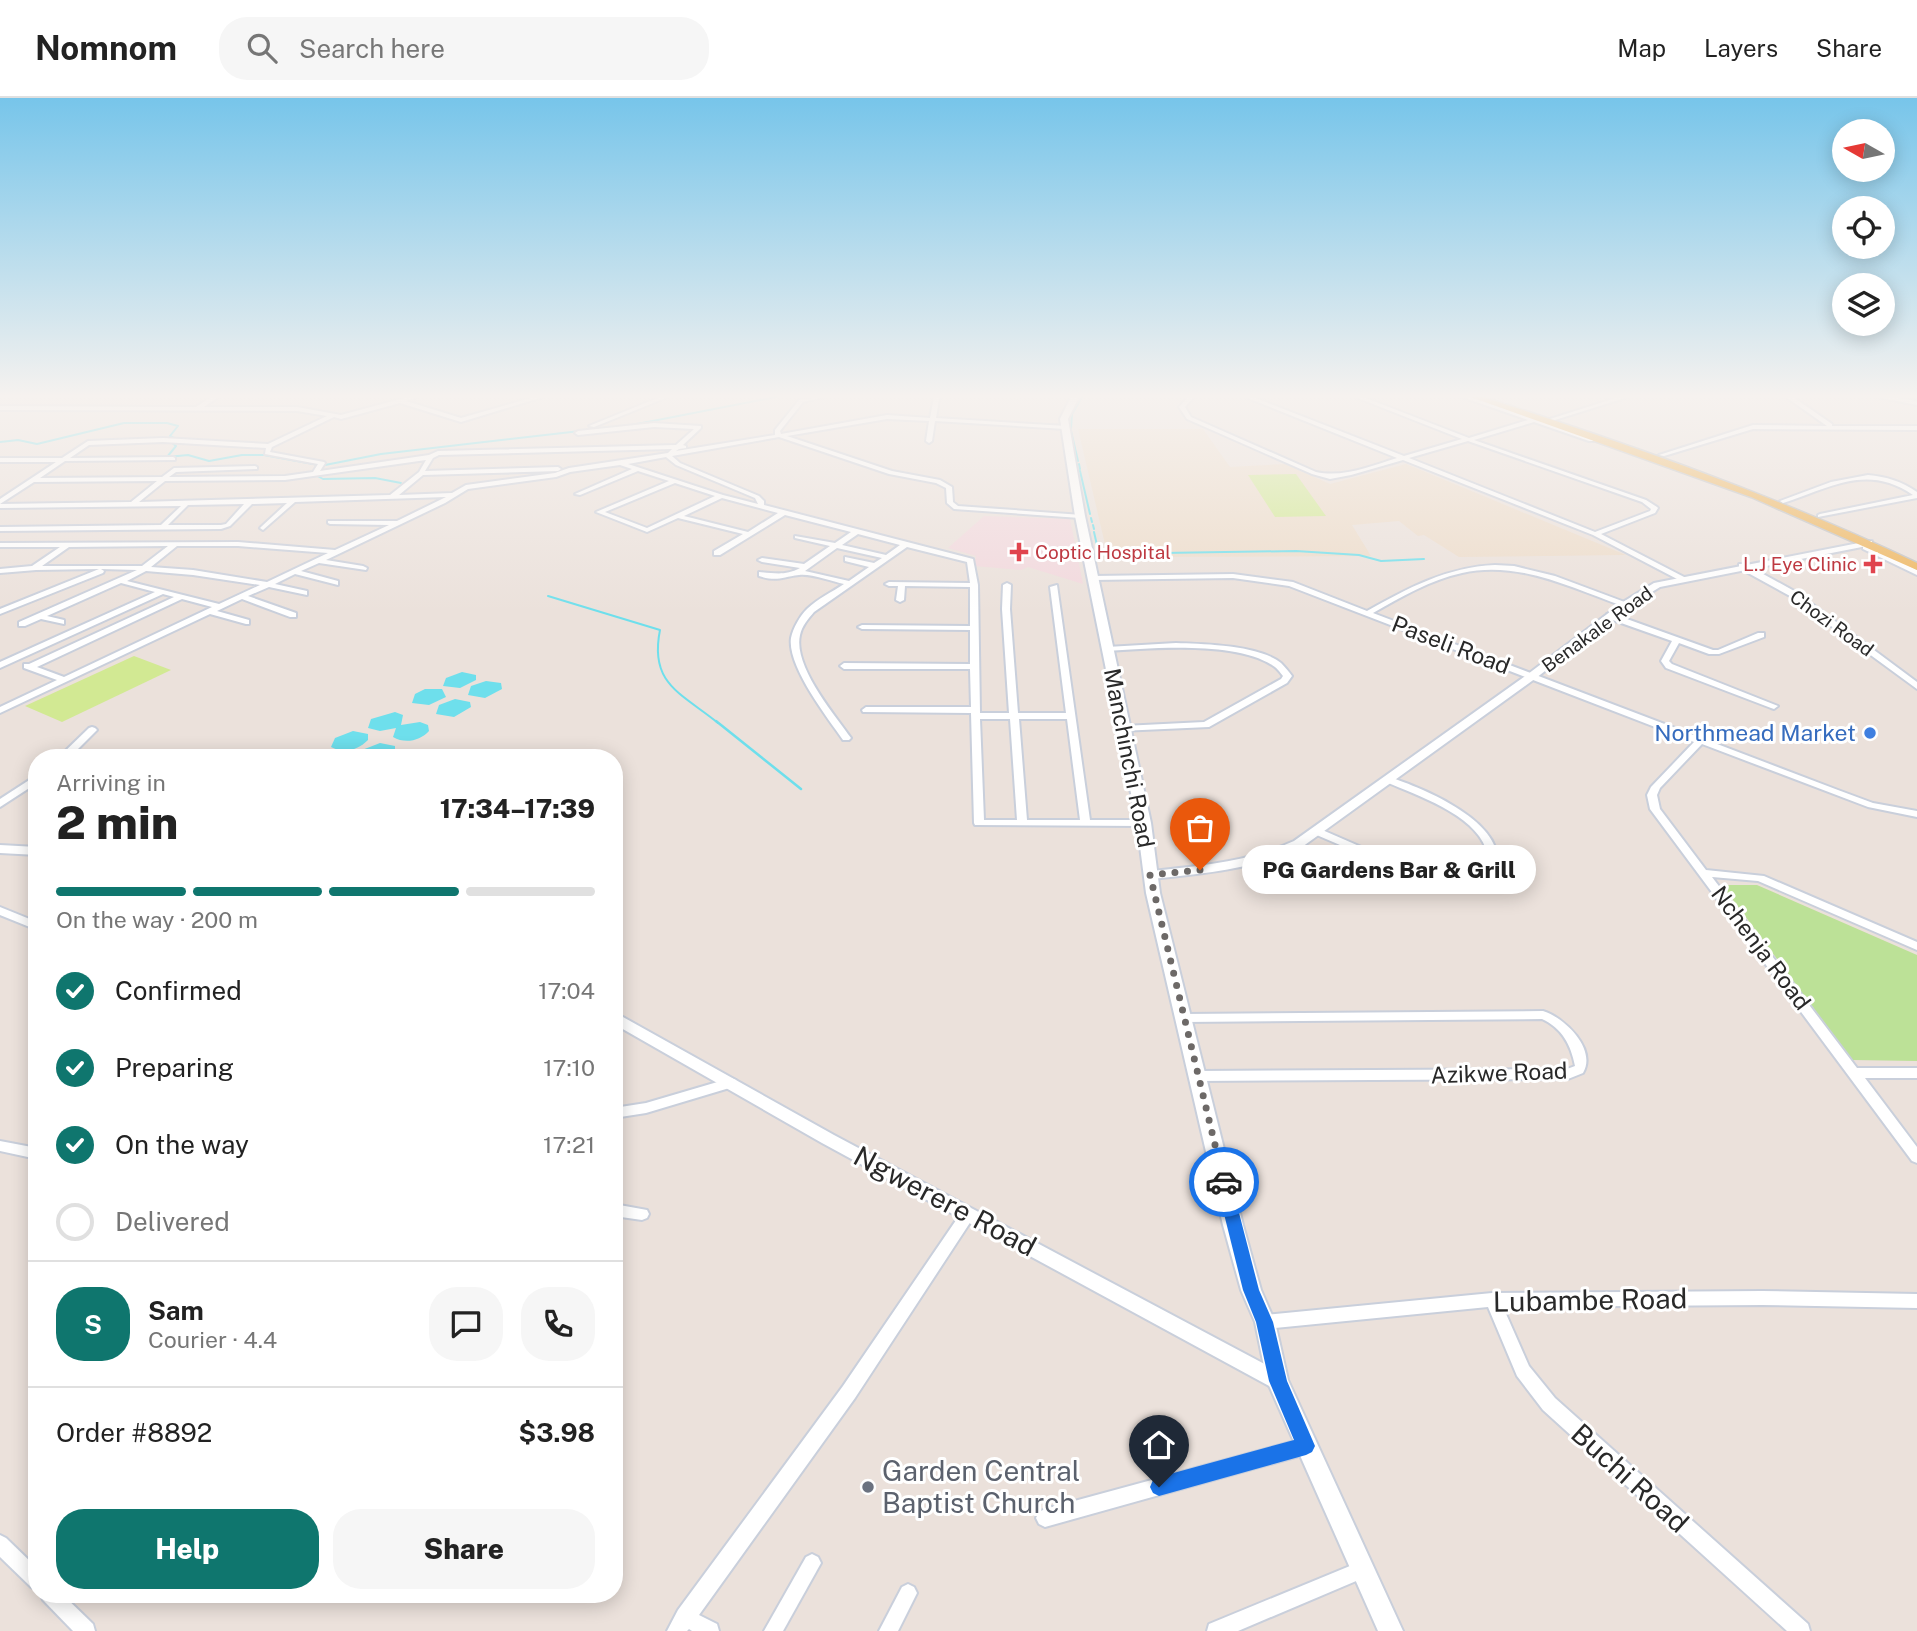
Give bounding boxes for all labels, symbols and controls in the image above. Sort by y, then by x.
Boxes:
search box [219,17,709,80]
text: Nomnom [35,29,177,67]
icon: search [243,29,281,67]
text: Search here [299,33,445,64]
text: Map [1617,34,1666,62]
text: Layers [1704,34,1778,62]
text: Share [1816,34,1882,62]
north arrow [1832,119,1895,182]
map controls [1832,119,1895,336]
button: locate [1832,196,1895,259]
button: layers [1832,273,1895,336]
place label: Coptic Hospital [1035,541,1171,563]
marker: Coptic Hospital [1009,542,1029,562]
place label: L.J Eye Clinic [1743,553,1857,575]
marker: L.J Eye Clinic [1863,554,1883,574]
street label: Benakale Road [1537,581,1657,677]
street label: Chozi Road [1786,585,1878,661]
street label: Paseli Road [1388,610,1514,679]
street label: Manchinchi Road [1099,666,1160,850]
place label: Northmead Market [1654,719,1856,746]
marker: Northmead Market [1862,725,1878,741]
text: Arriving in [56,769,166,796]
text: 17:34–17:39 [440,793,595,824]
text: 2 min [56,795,178,849]
pin [1170,798,1230,870]
icon: bag [1181,809,1219,847]
callout: PG Gardens Bar & Grill [1242,846,1536,894]
text: PG Gardens Bar & Grill [1262,856,1516,883]
street label: Nchenja Road [1706,881,1817,1015]
text: On the way · 200 m [56,906,258,933]
icon: check [56,972,94,1010]
text: Confirmed [115,975,242,1006]
text: 17:04 [538,977,595,1004]
icon: check [56,1049,94,1087]
text: Preparing [115,1052,234,1083]
text: 17:10 [543,1054,595,1081]
street label: Azikwe Road [1430,1057,1568,1088]
icon: check [56,1126,94,1164]
text: On the way [115,1129,249,1160]
text: 17:21 [543,1131,595,1158]
street label: Ngwerere Road [848,1139,1042,1263]
courier [1189,1147,1259,1217]
icon: car [1205,1163,1243,1201]
text: Delivered [115,1206,230,1237]
street label: Lubambe Road [1493,1281,1687,1318]
button: chat [429,1287,503,1361]
button: phone [521,1287,595,1361]
text: Sam [148,1295,204,1326]
text: S [84,1309,102,1340]
text: Courier · 4.4 [148,1326,277,1353]
pin [1129,1415,1189,1487]
street label: Buchi Road [1565,1416,1696,1539]
text: Order #8892 [56,1417,212,1448]
text: $3.98 [519,1417,595,1448]
icon: home [1140,1426,1178,1464]
place label: Garden Central Baptist Church [882,1454,1080,1519]
marker: Garden Central Baptist Church [860,1479,876,1495]
button: Help [56,1509,319,1589]
button: Share [333,1509,595,1589]

